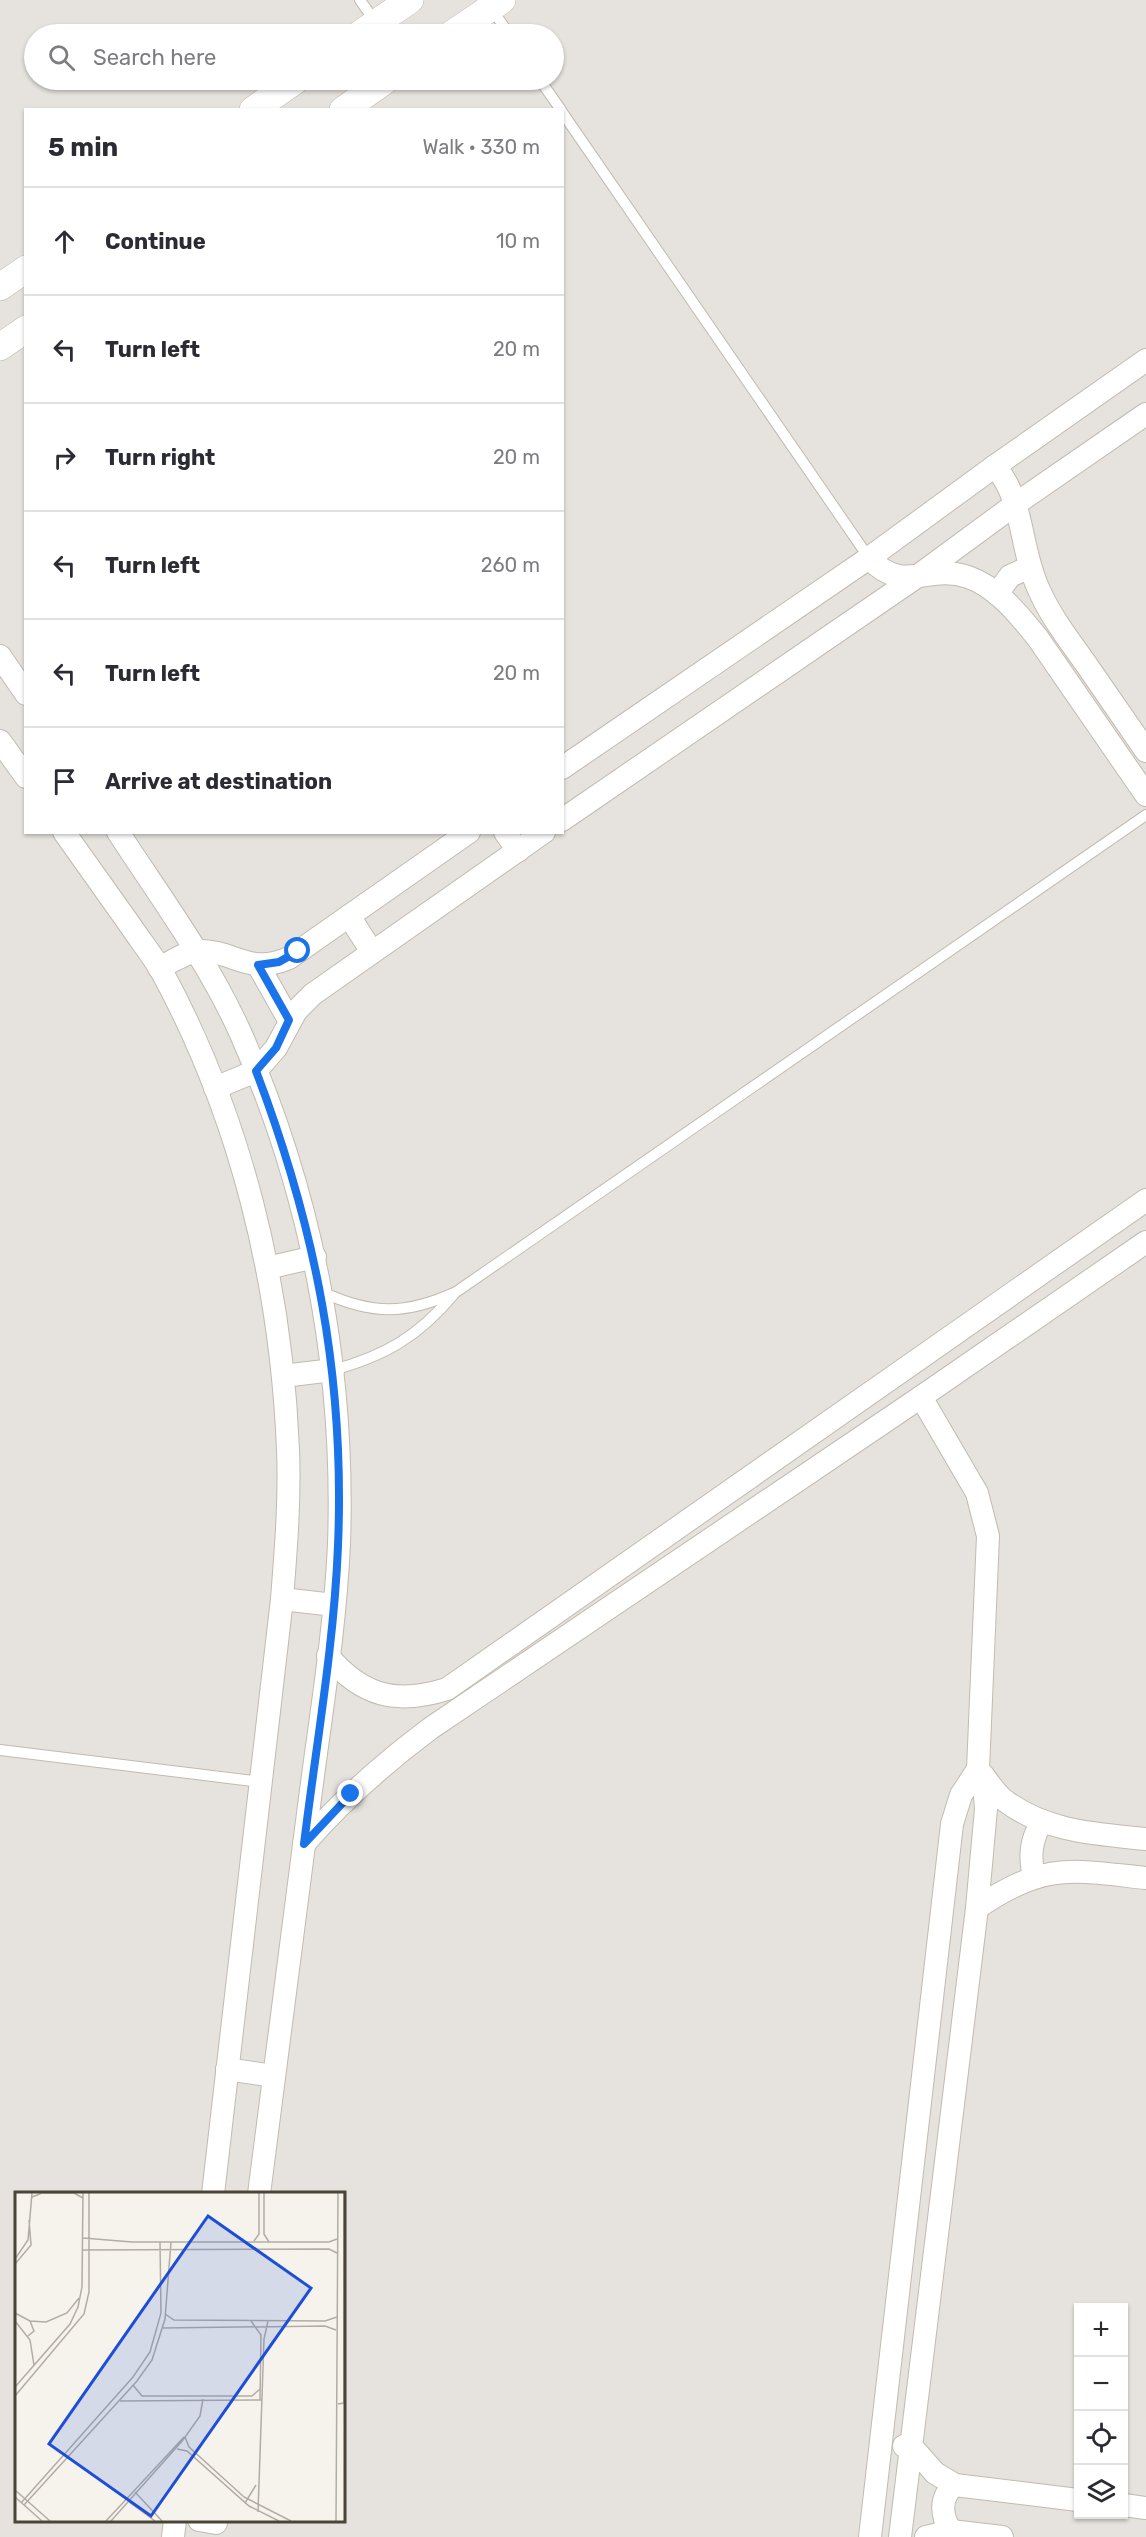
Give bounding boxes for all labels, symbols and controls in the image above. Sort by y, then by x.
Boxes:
search box [24,24,564,90]
icon: search [45,41,78,74]
text: Search here [93,44,216,71]
text: 5 min [48,132,118,163]
text: Walk · 330 m [423,135,540,159]
icon: ahead [48,225,81,258]
text: Continue [105,228,206,255]
text: 10 m [496,229,540,253]
icon: left [48,333,81,366]
text: Turn left [105,336,200,363]
text: 20 m [493,337,540,361]
icon: right [48,441,81,474]
text: Turn right [105,444,215,471]
text: 20 m [493,445,540,469]
icon: left [48,549,81,582]
text: Turn left [105,552,200,579]
text: 260 m [481,553,540,577]
icon: left [48,657,81,690]
text: Turn left [105,660,200,687]
text: 20 m [493,661,540,685]
icon: arrive [48,765,81,798]
text: Arrive at destination [105,768,332,795]
route start [284,937,310,963]
route end [337,1780,363,1806]
inset map [15,2192,345,2522]
map controls [1074,2303,1128,2519]
button: + [1074,2303,1128,2357]
button: − [1074,2357,1128,2411]
button: locate [1074,2411,1128,2465]
button: layers [1074,2465,1128,2519]

